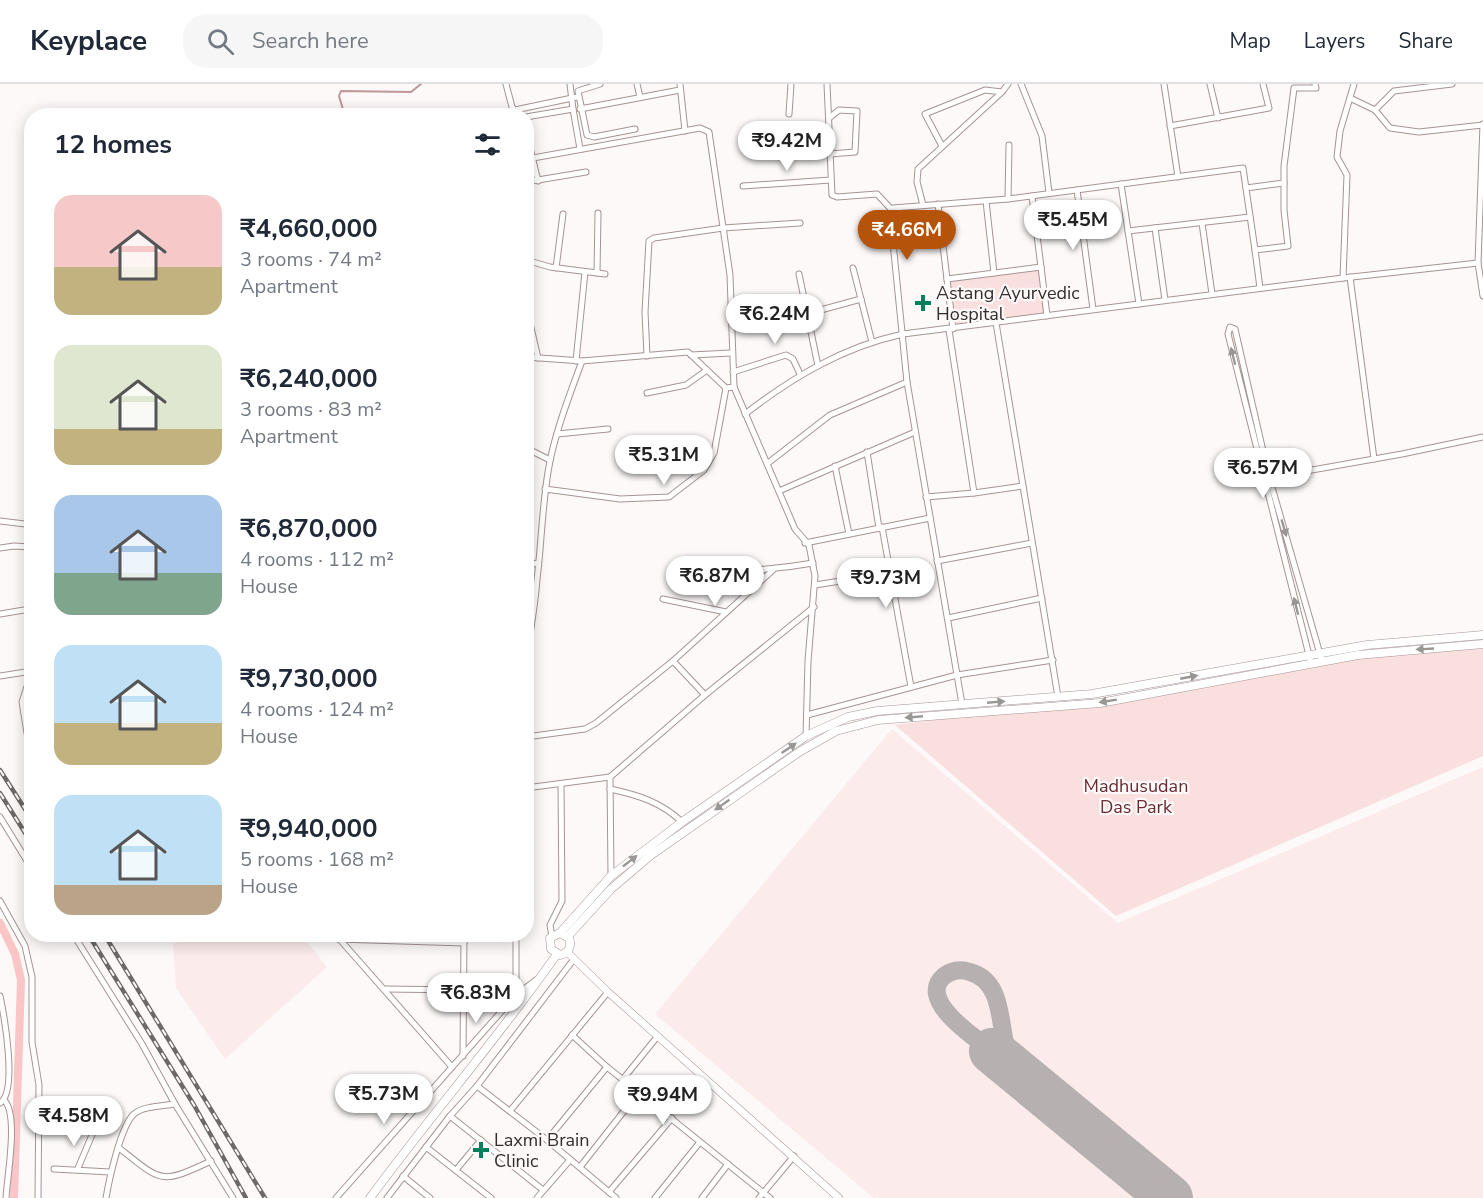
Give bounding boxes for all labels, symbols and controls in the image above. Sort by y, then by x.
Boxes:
search box [183,14,603,68]
text: Keyplace [30,22,147,60]
icon: search [204,25,237,58]
text: Search here [252,26,369,56]
text: Map [1229,27,1271,55]
text: Layers [1304,27,1365,55]
text: Share [1398,27,1453,55]
pin: ₹9.42M [738,121,836,172]
text: 12 homes [54,127,172,162]
text: ₹9.42M [752,127,822,154]
icon: filters [471,128,504,161]
pin: ₹5.45M [1024,200,1122,251]
text: ₹5.45M [1038,206,1108,233]
pin: ₹4.66M [858,210,956,261]
text: ₹4,660,000 [240,211,378,246]
text: ₹4.66M [872,216,942,243]
icon: home [102,219,174,291]
text: 3 rooms · 74 m² [240,246,382,273]
text: Apartment [240,273,338,300]
place label: Astang Ayurvedic Hospital [936,281,1080,326]
pin: ₹6.24M [726,294,824,345]
marker: Astang Ayurvedic Hospital [914,294,932,312]
text: ₹6.24M [740,300,810,327]
one-way arrow [1228,347,1238,365]
text: ₹6,240,000 [240,361,378,396]
icon: home [102,369,174,441]
text: 3 rooms · 83 m² [240,396,382,423]
text: Apartment [240,423,338,450]
pin: ₹5.31M [615,435,713,486]
text: ₹5.31M [629,441,699,468]
pin: ₹6.57M [1214,448,1312,499]
text: ₹6.57M [1228,454,1298,481]
text: ₹6,870,000 [240,511,378,546]
icon: home [102,519,174,591]
one-way arrow [1280,519,1289,537]
text: 4 rooms · 112 m² [240,546,394,573]
pin: ₹6.87M [666,556,764,607]
pin: ₹9.73M [837,558,935,609]
text: ₹6.87M [680,562,750,589]
text: ₹9.73M [851,564,921,591]
text: House [240,573,298,600]
one-way arrow [1291,597,1301,615]
one-way arrow [1415,645,1434,654]
text: ₹9,730,000 [240,661,378,696]
icon: home [102,669,174,741]
one-way arrow [1180,672,1199,681]
text: 4 rooms · 124 m² [240,696,394,723]
one-way arrow [986,697,1005,707]
one-way arrow [1099,697,1118,706]
one-way arrow [905,713,924,722]
text: House [240,723,298,750]
one-way arrow [780,742,796,754]
park label: Madhusudan Das Park [1084,774,1188,819]
one-way arrow [714,799,730,811]
text: ₹9,940,000 [240,811,378,846]
icon: home [102,819,174,891]
text: 5 rooms · 168 m² [240,846,394,873]
one-way arrow [622,855,638,868]
text: House [240,873,298,900]
pin: ₹6.83M [427,973,525,1024]
text: ₹6.83M [441,979,511,1006]
pin: ₹5.73M [335,1074,433,1125]
pin: ₹9.94M [614,1075,712,1126]
text: ₹5.73M [349,1080,419,1107]
text: ₹9.94M [628,1081,698,1108]
pin: ₹4.58M [25,1096,123,1147]
text: ₹4.58M [39,1102,109,1129]
place label: Laxmi Brain Clinic [494,1128,589,1173]
marker: Laxmi Brain Clinic [472,1141,490,1159]

